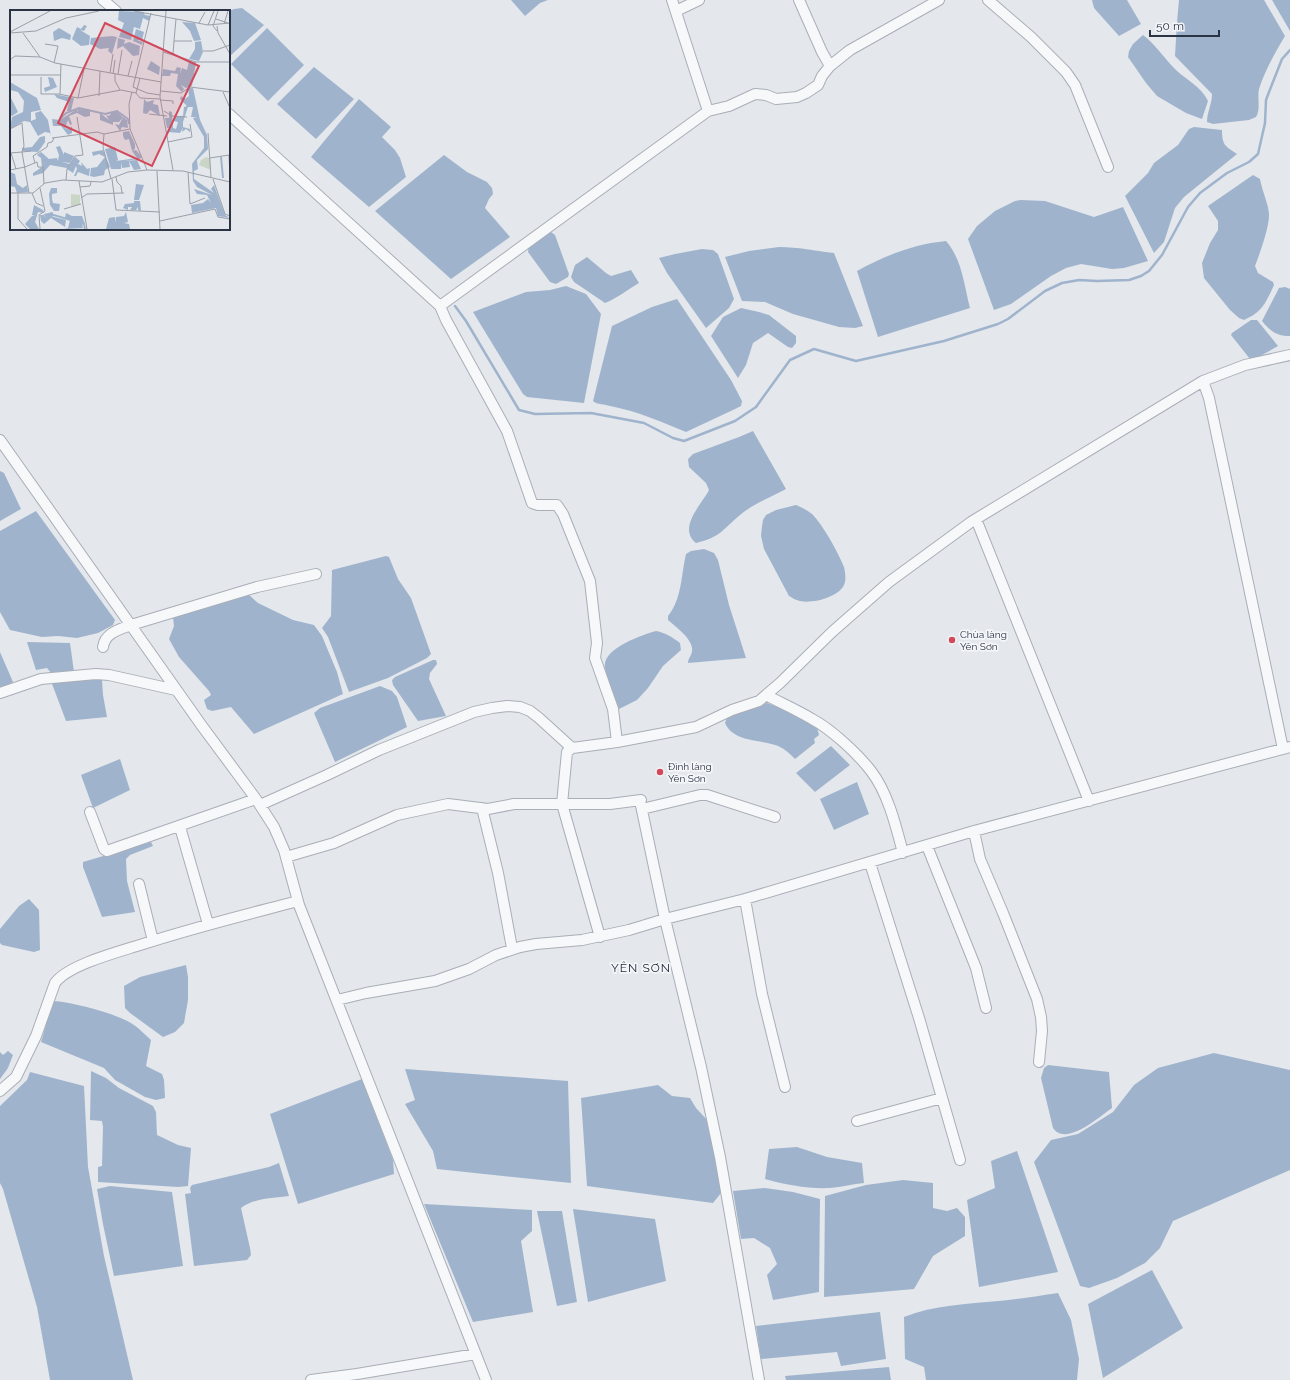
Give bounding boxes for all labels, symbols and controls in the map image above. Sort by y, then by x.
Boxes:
inset map [10,10,230,230]
scale bar [1150,12,1219,38]
text: 50 m [1156,19,1184,33]
place label: Chùa làng Yên Sơn [960,629,1007,652]
marker: Chùa làng Yên Sơn [947,635,957,645]
place label: Đình làng Yên Sơn [668,761,712,784]
marker: Đình làng Yên Sơn [655,767,665,777]
district label: YÊN SƠN [611,961,671,975]

